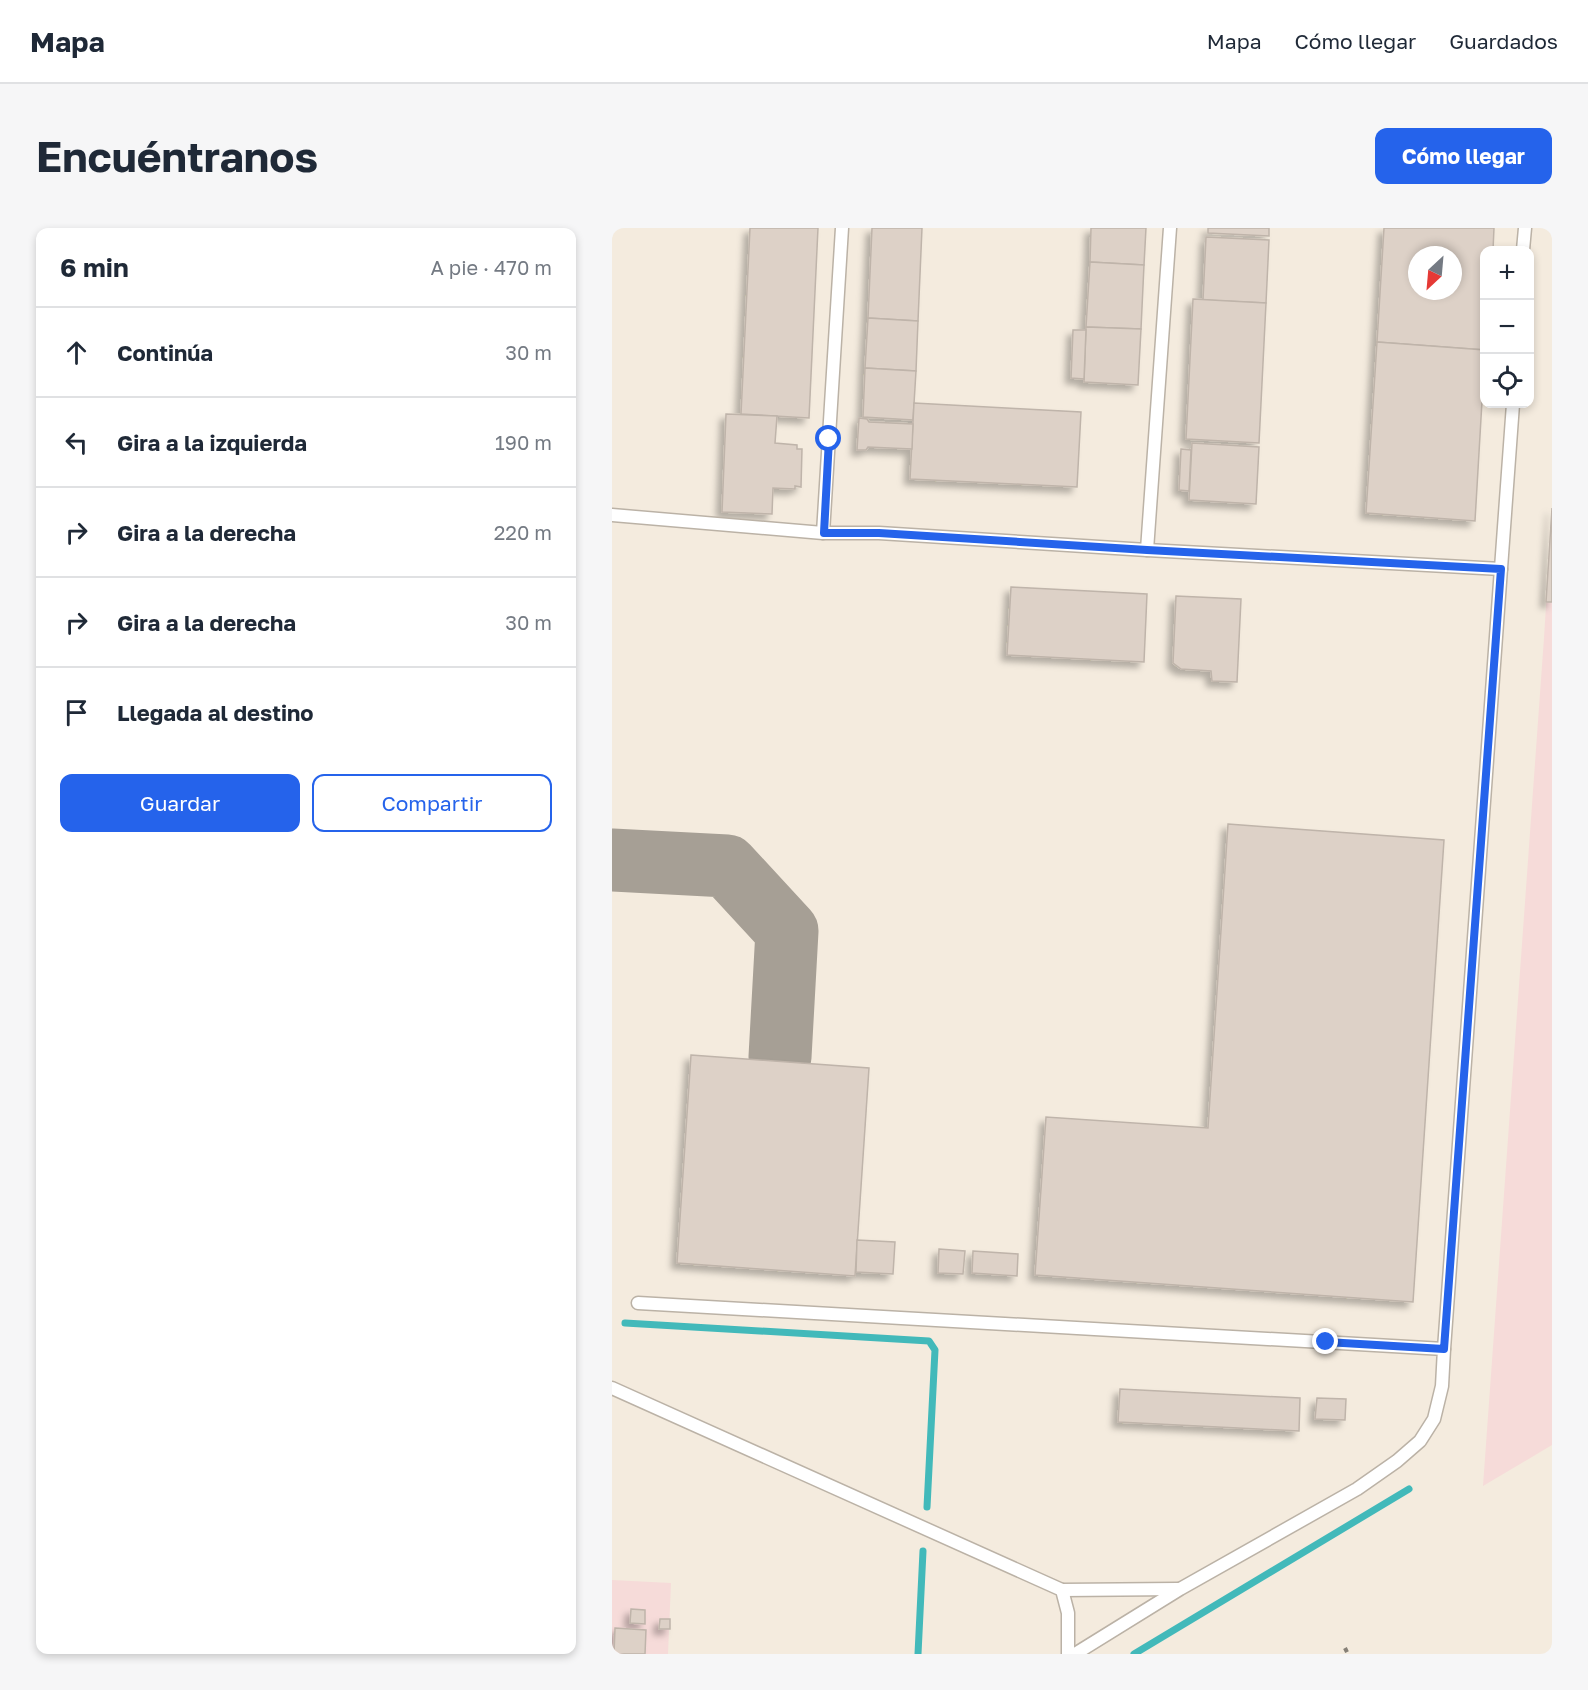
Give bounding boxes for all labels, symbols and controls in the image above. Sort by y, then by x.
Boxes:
text: Mapa [30,25,105,58]
text: Mapa [1207,28,1262,54]
text: Cómo llegar [1295,28,1416,54]
text: Guardados [1449,28,1558,54]
button: Cómo llegar [1375,128,1552,184]
text: Encuéntranos [36,131,318,181]
north arrow [1408,246,1462,300]
map controls [1480,246,1534,408]
button: + [1480,246,1534,300]
text: 6 min [60,252,129,283]
text: A pie · 470 m [430,255,552,279]
button: − [1480,300,1534,354]
icon: ahead [60,336,93,369]
text: Continúa [117,339,213,366]
text: 30 m [505,340,552,364]
button: locate [1480,354,1534,408]
route start [815,425,841,451]
icon: left [60,426,93,459]
text: Gira a la izquierda [117,429,307,456]
text: 190 m [495,430,552,454]
icon: right [60,516,93,549]
text: Gira a la derecha [117,519,296,546]
text: 220 m [494,520,552,544]
icon: right [60,606,93,639]
text: Gira a la derecha [117,609,296,636]
text: 30 m [505,610,552,634]
icon: arrive [60,696,93,729]
text: Llegada al destino [117,699,314,726]
button: Guardar [60,774,300,832]
button: Compartir [312,774,552,832]
route end [1312,1328,1338,1354]

